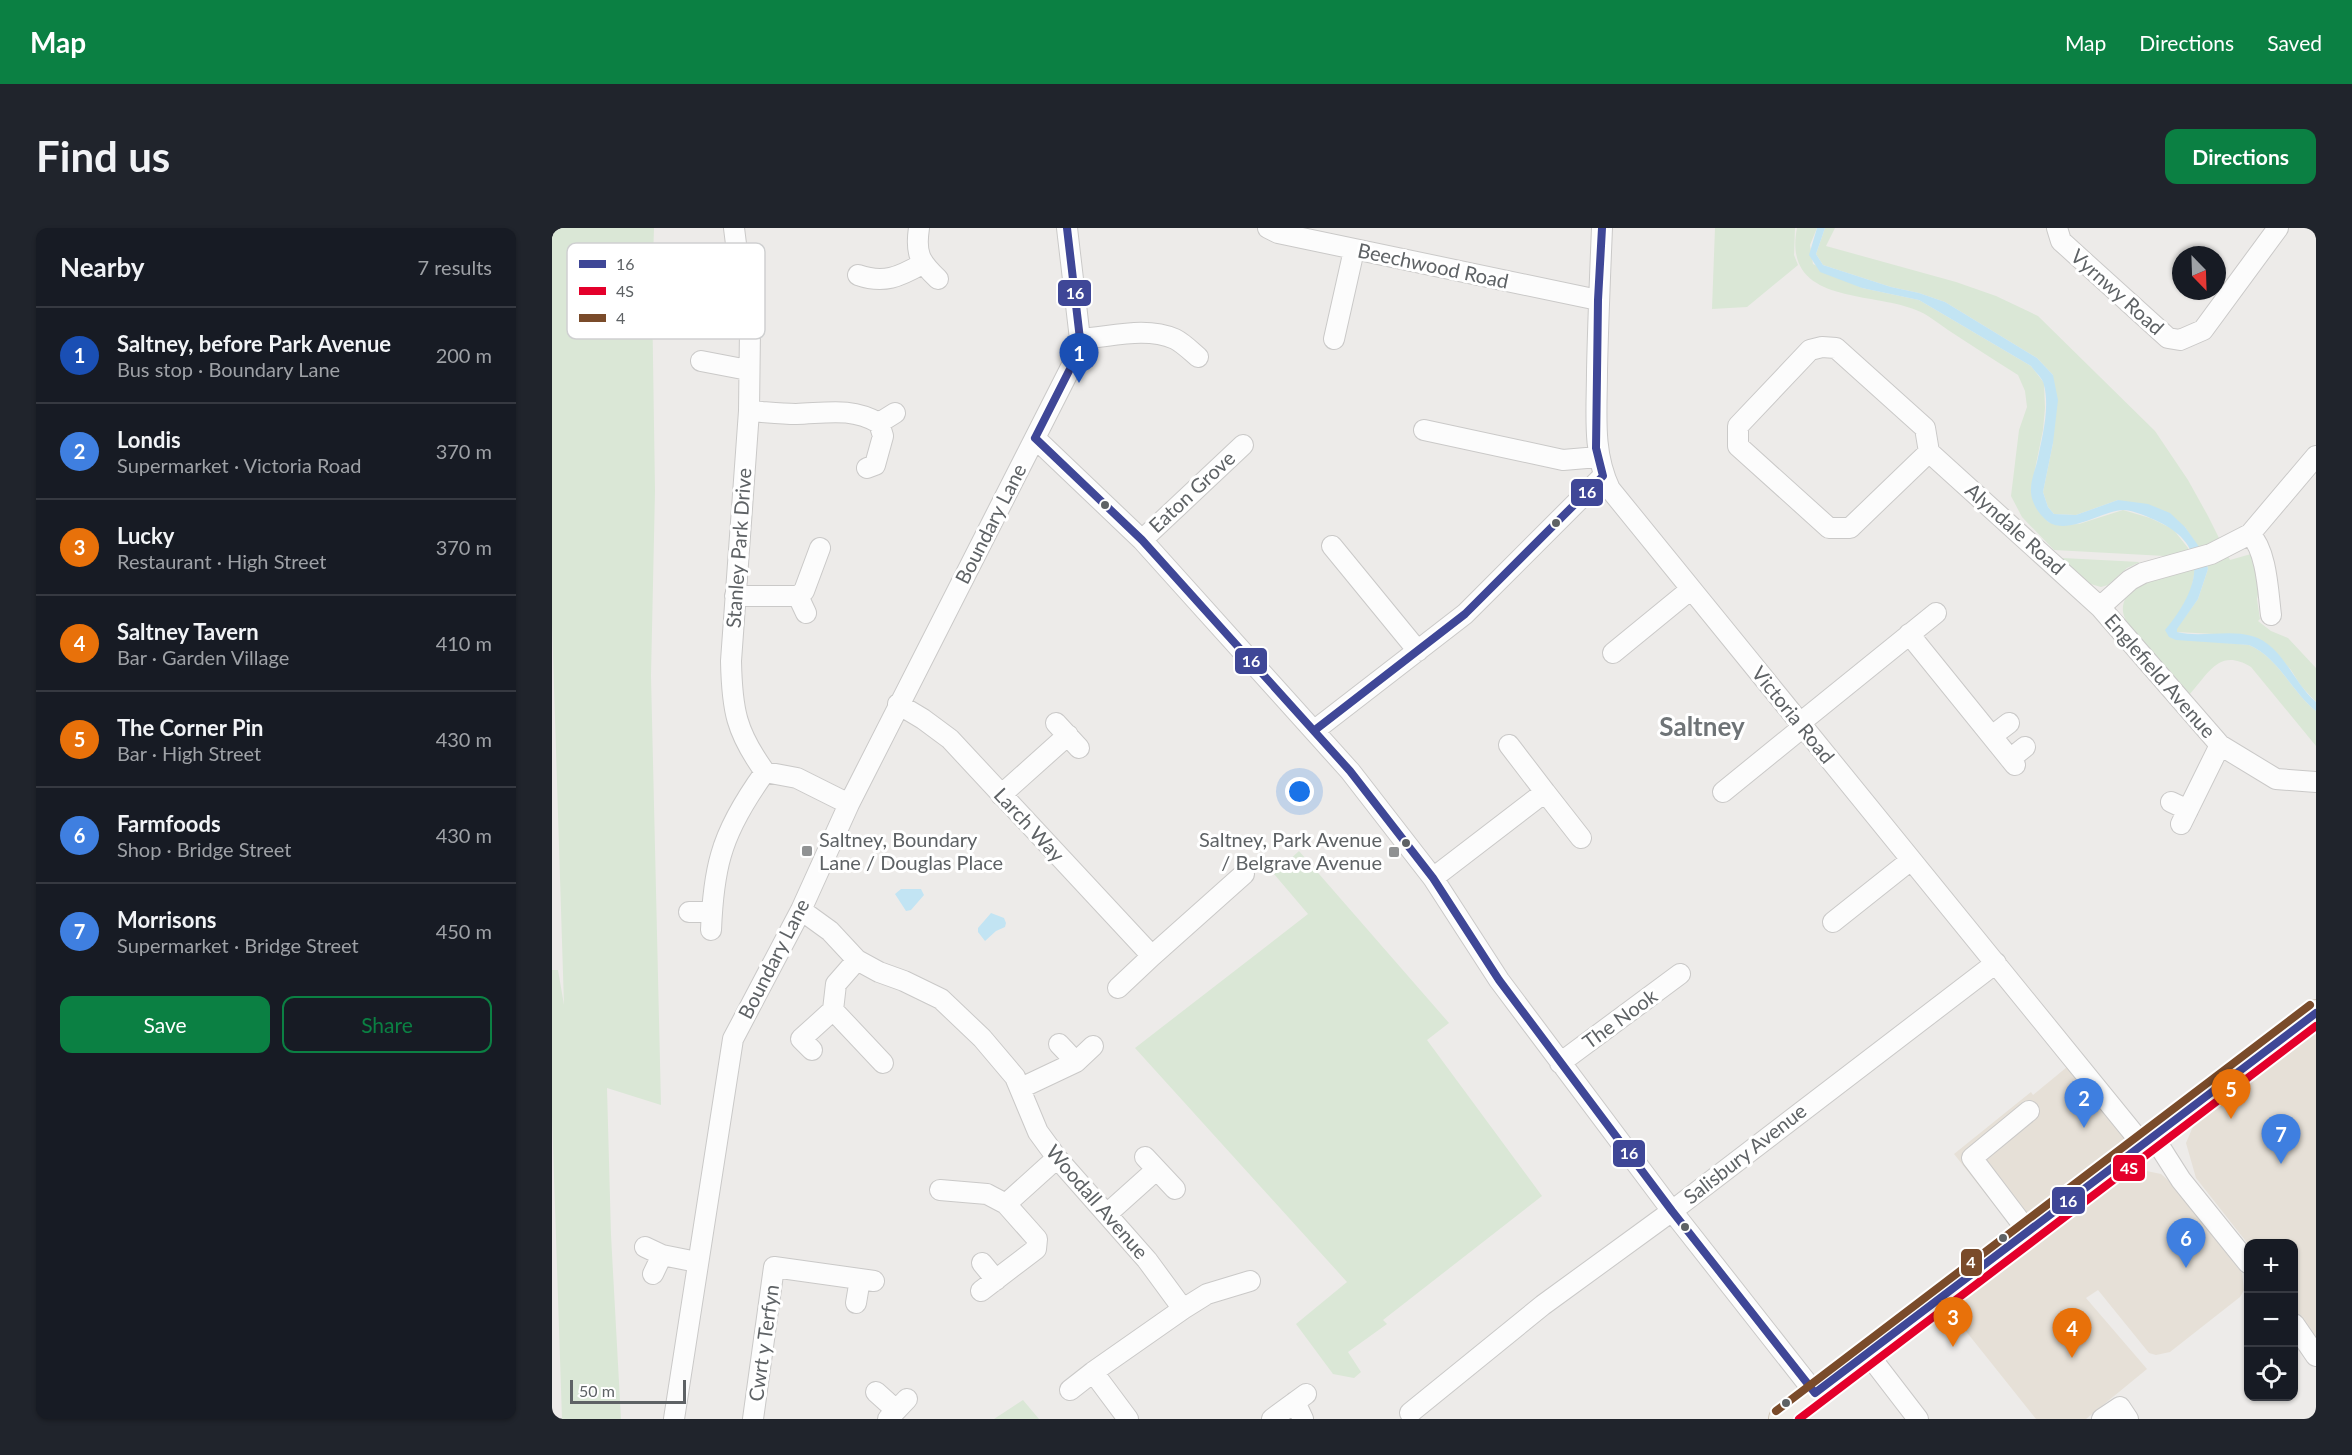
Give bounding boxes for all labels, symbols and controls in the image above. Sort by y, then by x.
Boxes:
text: Map [30,25,86,59]
text: Map [2065,30,2106,55]
text: Directions [2139,30,2234,55]
text: Saved [2267,30,2322,55]
button: Directions [2165,129,2316,184]
text: Find us [36,131,170,181]
street label: Beechwood Road [1356,237,1511,293]
legend [567,243,765,339]
street label: Vyrnwy Road [2066,243,2169,339]
north arrow [2172,246,2226,300]
text: Nearby [60,251,145,283]
text: 16 [616,254,635,273]
text: 7 results [417,255,492,279]
line badge: 16 [1057,279,1092,307]
text: 4S [616,281,634,300]
text: 16 [1066,283,1084,302]
text: 4 [616,308,625,327]
text: Saltney, before Park Avenue [117,330,391,357]
pin: 1 [1060,334,1098,383]
text: 1 [74,343,85,367]
text: 200 m [436,343,492,367]
text: Bus stop · Boundary Lane [117,357,340,381]
text: Londis [117,426,181,453]
text: 2 [74,439,85,463]
text: 370 m [436,439,492,463]
street label: Eaton Grove [1143,445,1239,537]
text: Supermarket · Victoria Road [117,453,361,477]
street label: Boundary Lane [950,459,1031,588]
street label: Stanley Park Drive [720,467,756,629]
street label: Alyndale Road [1961,477,2070,579]
line badge: 16 [1570,478,1604,507]
text: 16 [1578,482,1596,501]
unlabelled marker [1099,499,1111,511]
unlabelled marker [1550,517,1562,529]
text: Lucky [117,522,174,549]
text: 3 [74,535,85,559]
text: 370 m [436,535,492,559]
text: Restaurant · High Street [117,549,326,573]
street label: Englefield Avenue [2100,608,2221,742]
text: Saltney Tavern [117,618,259,645]
text: 4 [74,631,85,655]
text: 410 m [436,631,492,655]
text: Bar · Garden Village [117,645,289,669]
line badge: 16 [1234,647,1268,675]
text: 16 [1242,651,1260,670]
street label: Victoria Road [1747,661,1840,768]
district label: Saltney [1659,710,1745,742]
text: The Corner Pin [117,714,264,741]
text: 5 [74,727,85,751]
text: 430 m [436,727,492,751]
text: Bar · High Street [117,741,261,765]
your location [1285,777,1314,806]
street label: Larch Way [990,782,1070,867]
text: Farmfoods [117,810,221,837]
text: 6 [74,823,85,847]
text: 430 m [436,823,492,847]
place label: Saltney, Boundary Lane / Douglas Place [819,827,1003,874]
place label: Saltney, Park Avenue / Belgrave Avenue [1199,827,1382,874]
text: Shop · Bridge Street [117,837,291,861]
unlabelled marker [1400,837,1412,849]
marker: Saltney, Boundary Lane / Douglas Place [800,844,814,858]
marker: Saltney, Park Avenue / Belgrave Avenue [1387,845,1401,859]
street label: Boundary Lane [733,894,814,1023]
text: Morrisons [117,906,216,933]
text: 7 [74,919,85,943]
text: 450 m [436,919,492,943]
text: Supermarket · Bridge Street [117,933,359,957]
street label: The Nook [1577,983,1662,1053]
button: Save [60,996,270,1053]
button: Share [282,996,492,1053]
pin: 5 [2212,1070,2250,1119]
pin: 2 [2064,1078,2104,1128]
street label: Salisbury Avenue [1678,1098,1810,1209]
pin: 7 [2262,1114,2300,1164]
street label: Woodall Avenue [1042,1139,1154,1263]
line badge: 16 [1612,1139,1646,1168]
text: 16 [1620,1143,1638,1162]
line badge: 4S [2112,1154,2146,1182]
text: 4S [2120,1158,2138,1177]
line badge: 16 [2051,1186,2086,1215]
text: 16 [2059,1191,2077,1210]
pin: 6 [2166,1218,2206,1268]
unlabelled marker [1679,1221,1691,1233]
unlabelled marker [1997,1232,2009,1244]
map controls [2244,1239,2298,1401]
button: + [2244,1239,2298,1293]
line badge: 4 [1960,1248,1983,1277]
text: 4 [1966,1252,1976,1271]
street label: Cwrt y Terfyn [743,1283,783,1403]
button: − [2244,1293,2298,1347]
pin: 3 [1934,1298,1972,1347]
pin: 4 [2052,1308,2092,1358]
button: locate [2244,1347,2298,1401]
scale bar [570,1377,686,1404]
text: 50 m [579,1381,615,1400]
unlabelled marker [1780,1397,1792,1409]

